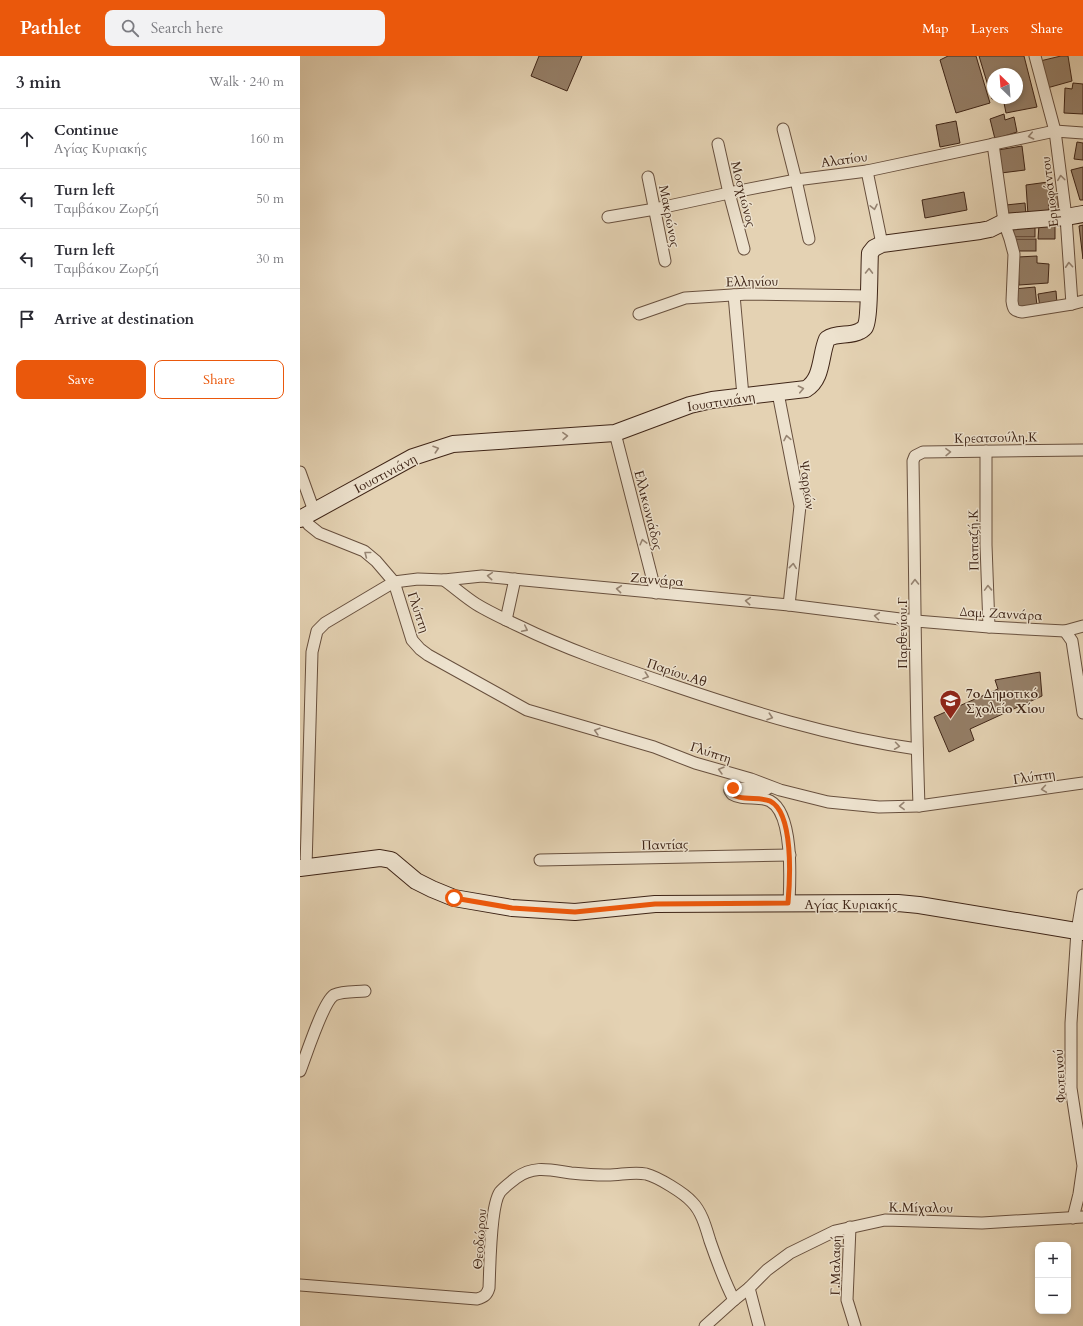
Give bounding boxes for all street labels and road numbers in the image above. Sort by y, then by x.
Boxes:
street label: Αλατίου [820,148,869,172]
street label: Ερμοφάντου [1037,155,1063,228]
street label: Μοσχιώνος [726,159,760,230]
street label: Μακρώνος [654,184,684,249]
street label: Ελληνίου [726,273,779,291]
street label: Ιουστινιάνη [686,388,756,416]
street label: Κρεατσούλη.Κ [954,428,1038,448]
street label: Ιουστινιάνη [351,450,420,498]
street label: Ψαρρών [795,459,819,511]
street label: Ελλικωνιάδος [629,468,667,552]
street label: Παπαζή.Κ [964,509,984,571]
street label: Ζαννάρα [630,569,684,591]
street label: Γλύπτη [403,589,433,635]
street label: Παρθενίου.Γ [894,597,912,669]
street label: Δαμ. Ζαννάρα [959,603,1043,625]
street label: Παρίου.Αθ [644,654,709,692]
street label: Γλύπτη [688,738,734,768]
street label: Γλύπτη [1012,765,1056,789]
street label: Παντίας [641,836,689,854]
street label: Αγίας Κυριακής [805,896,898,914]
street label: Φωτεινού [1050,1048,1070,1103]
street label: Κ.Μίχαλου [889,1198,953,1218]
street label: Θεοδώρου [469,1208,491,1270]
street label: Γ.Μαλαφή [826,1235,846,1295]

